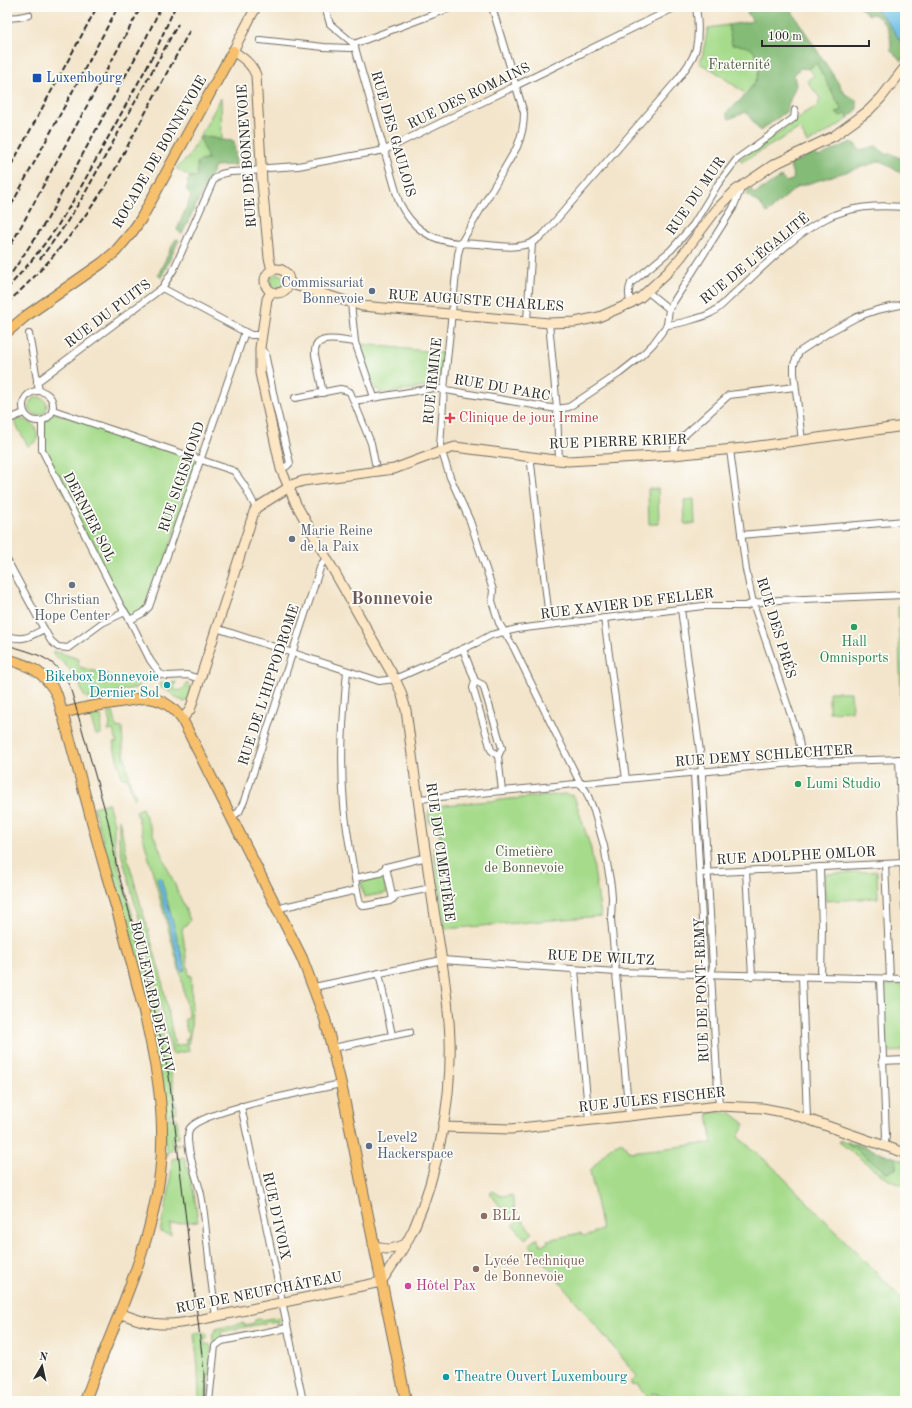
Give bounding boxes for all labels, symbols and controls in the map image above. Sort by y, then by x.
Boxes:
scale bar [762,22,869,48]
text: 100 m [768,31,802,43]
park label: Fraternité [708,58,770,72]
street label: RUE DES ROMAINS [406,60,532,132]
street label: RUE DES GAULOIS [368,69,418,199]
place label: Luxembourg [46,71,123,85]
marker: Luxembourg [31,72,43,84]
street label: ROCADE DE BONNEVOIE [111,73,209,231]
street label: RUE DE BONNEVOIE [235,84,259,228]
street label: RUE DU MUR [664,154,728,238]
street label: RUE DE L'ÉGALITÉ [696,208,812,307]
place label: Commissariat Bonnevoie [281,276,364,306]
street label: RUE DU PUITS [62,277,154,351]
marker: Commissariat Bonnevoie [367,286,377,296]
street label: RUE AUGUSTE CHARLES [388,288,564,314]
street label: RUE IRMINE [421,337,445,425]
street label: RUE DU PARC [453,373,551,403]
place label: Clinique de jour Irmine [459,411,599,425]
marker: Clinique de jour Irmine [444,412,456,424]
street label: RUE SIGISMOND [157,420,207,534]
street label: RUE PIERRE KRIER [549,433,687,451]
street label: DERNIER SOL [60,470,118,564]
place label: Marie Reine de la Paix [300,524,373,554]
marker: Marie Reine de la Paix [287,534,297,544]
street label: RUE DES PRÉS [754,575,801,680]
marker: Christian Hope Center [67,580,77,590]
street label: RUE XAVIER DE FELLER [539,586,715,622]
district label: Bonnevoie [351,590,433,608]
place label: Christian Hope Center [34,593,110,623]
street label: RUE DE L'HIPPODROME [236,603,302,767]
marker: Hall Omnisports [849,622,859,632]
place label: Hall Omnisports [819,635,889,665]
place label: Bikebox Bonnevoie Dernier Sol [45,670,159,700]
marker: Bikebox Bonnevoie Dernier Sol [162,680,172,690]
street label: RUE DEMY SCHLECHTER [674,743,854,769]
place label: Lumi Studio [806,777,881,791]
marker: Lumi Studio [793,779,803,789]
street label: RUE DU CIMETIÈRE [423,781,460,922]
park label: Cimetière de Bonnevoie [484,845,564,875]
street label: RUE ADOLPHE OMLOR [716,845,876,867]
street label: RUE DE PONT-REMY [692,917,712,1063]
street label: BOULEVARD DE KYIV [128,920,176,1074]
street label: RUE DE WILTZ [547,948,655,968]
street label: RUE JULES FISCHER [578,1085,726,1115]
place label: Level2 Hackerspace [377,1131,453,1161]
marker: Level2 Hackerspace [364,1141,374,1151]
street label: RUE D'IVOIX [260,1171,292,1262]
place label: BLL [492,1209,520,1223]
marker: BLL [479,1211,489,1221]
place label: Lycée Technique de Bonnevoie [484,1254,585,1284]
marker: Lycée Technique de Bonnevoie [471,1264,481,1274]
street label: RUE DE NEUFCHÂTEAU [174,1267,344,1316]
place label: Hôtel Pax [416,1279,476,1293]
marker: Hôtel Pax [403,1281,413,1291]
north arrow [22,1346,62,1386]
text: N [38,1352,49,1364]
place label: Theatre Ouvert Luxembourg [454,1370,628,1384]
marker: Theatre Ouvert Luxembourg [441,1372,451,1382]

